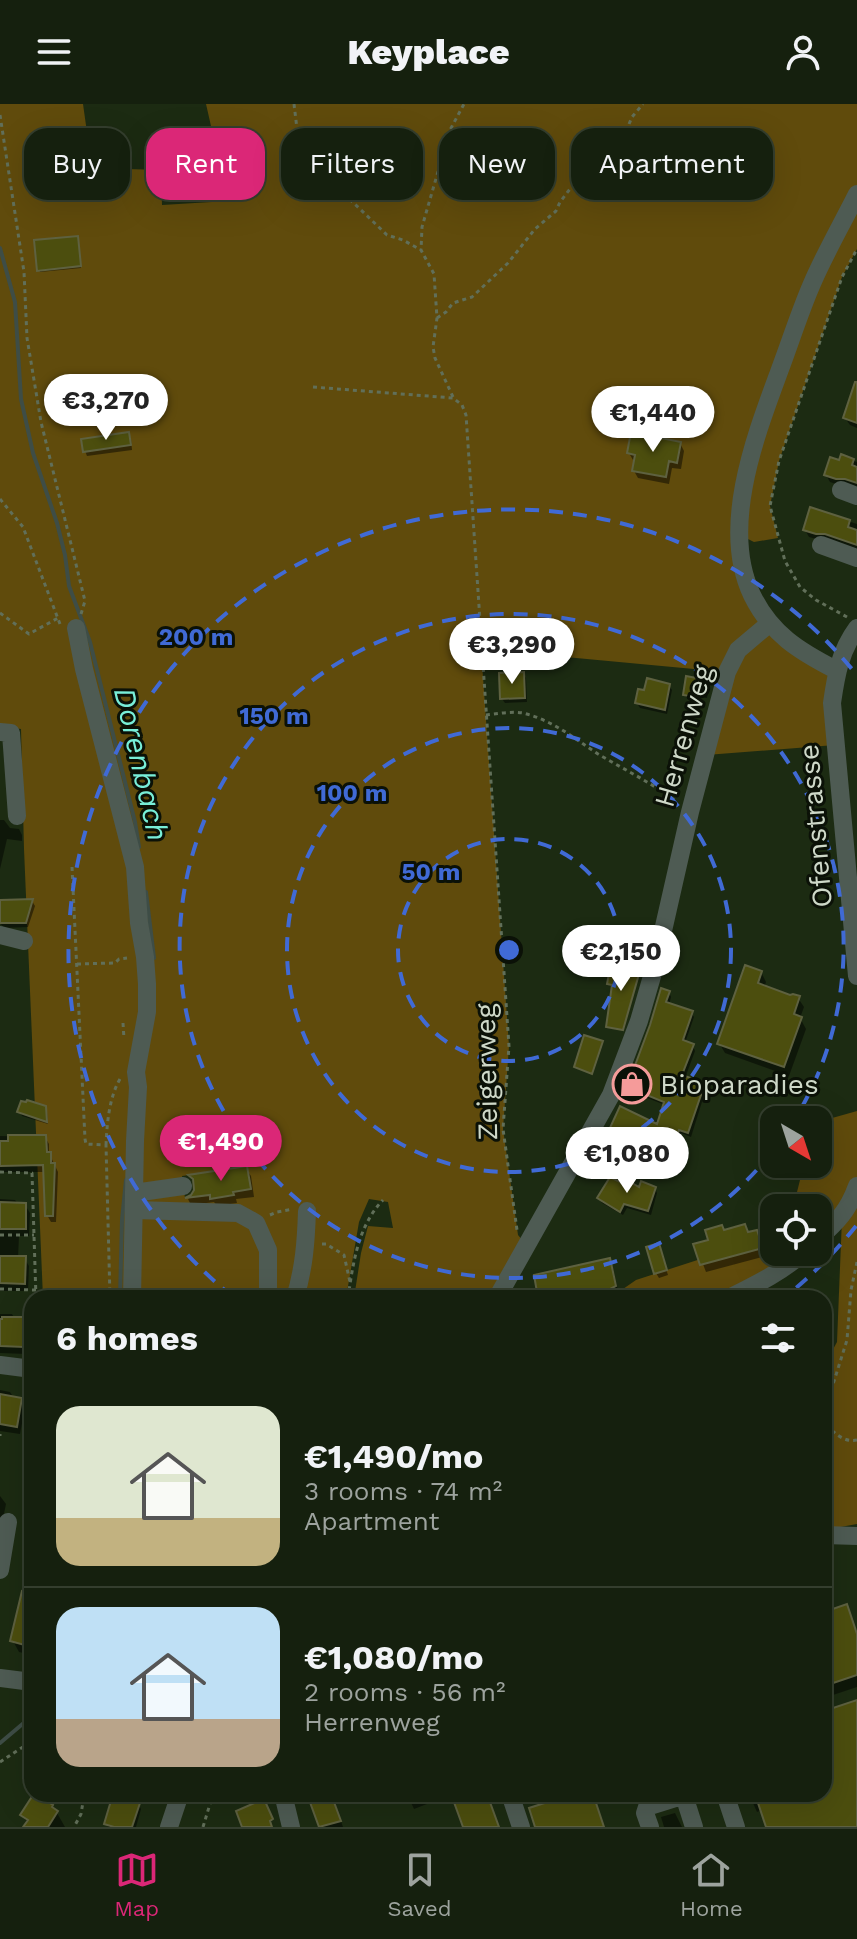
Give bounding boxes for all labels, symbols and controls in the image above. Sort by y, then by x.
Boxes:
icon: menu [32,30,76,74]
icon: person [781,30,825,74]
text: Keyplace [347,31,510,73]
chip: Buy [24,128,130,200]
chip: Rent [146,128,265,200]
chip: Filters [281,128,423,200]
chip: New [439,128,555,200]
chip: Apartment [571,128,773,200]
pin: €3,270 [41,374,171,442]
text: €3,270 [62,385,150,415]
pin: €1,440 [588,386,718,454]
text: €1,440 [609,397,697,427]
pin: €3,290 [447,618,577,686]
text: 200 m [159,623,233,651]
text: €3,290 [467,629,557,659]
street label: Herrenweg [647,661,720,811]
water label: Dorenbach [107,684,176,844]
text: 150 m [239,702,309,730]
street label: Ofenstrasse [792,743,839,909]
text: 100 m [317,779,387,807]
text: 50 m [402,858,460,886]
pin: €2,150 [556,925,686,993]
centre of rings [495,936,523,964]
text: €2,150 [580,936,662,966]
street label: Zeigerweg [469,1003,504,1141]
shop icon: Bioparadies [611,1063,653,1105]
place label: Bioparadies [660,1068,819,1101]
north arrow [760,1106,832,1178]
map controls [760,1106,832,1266]
pin: €1,490 [156,1115,286,1183]
text: €1,490 [178,1126,264,1156]
pin: €1,080 [562,1127,692,1195]
text: €1,080 [584,1138,670,1168]
button: locate [760,1194,832,1266]
icon: filters [756,1316,800,1360]
text: 6 homes [56,1318,198,1358]
text: €1,490/mo [304,1436,483,1476]
icon: home [120,1438,216,1534]
text: 3 rooms · 74 m² [304,1476,502,1506]
text: Apartment [304,1506,440,1536]
text: €1,080/mo [304,1637,484,1677]
icon: home [120,1639,216,1735]
text: 2 rooms · 56 m² [304,1677,506,1707]
text: Herrenweg [304,1707,440,1737]
tab: Map [114,1848,159,1921]
tab: Saved [388,1848,451,1921]
tab: Home [680,1848,743,1921]

